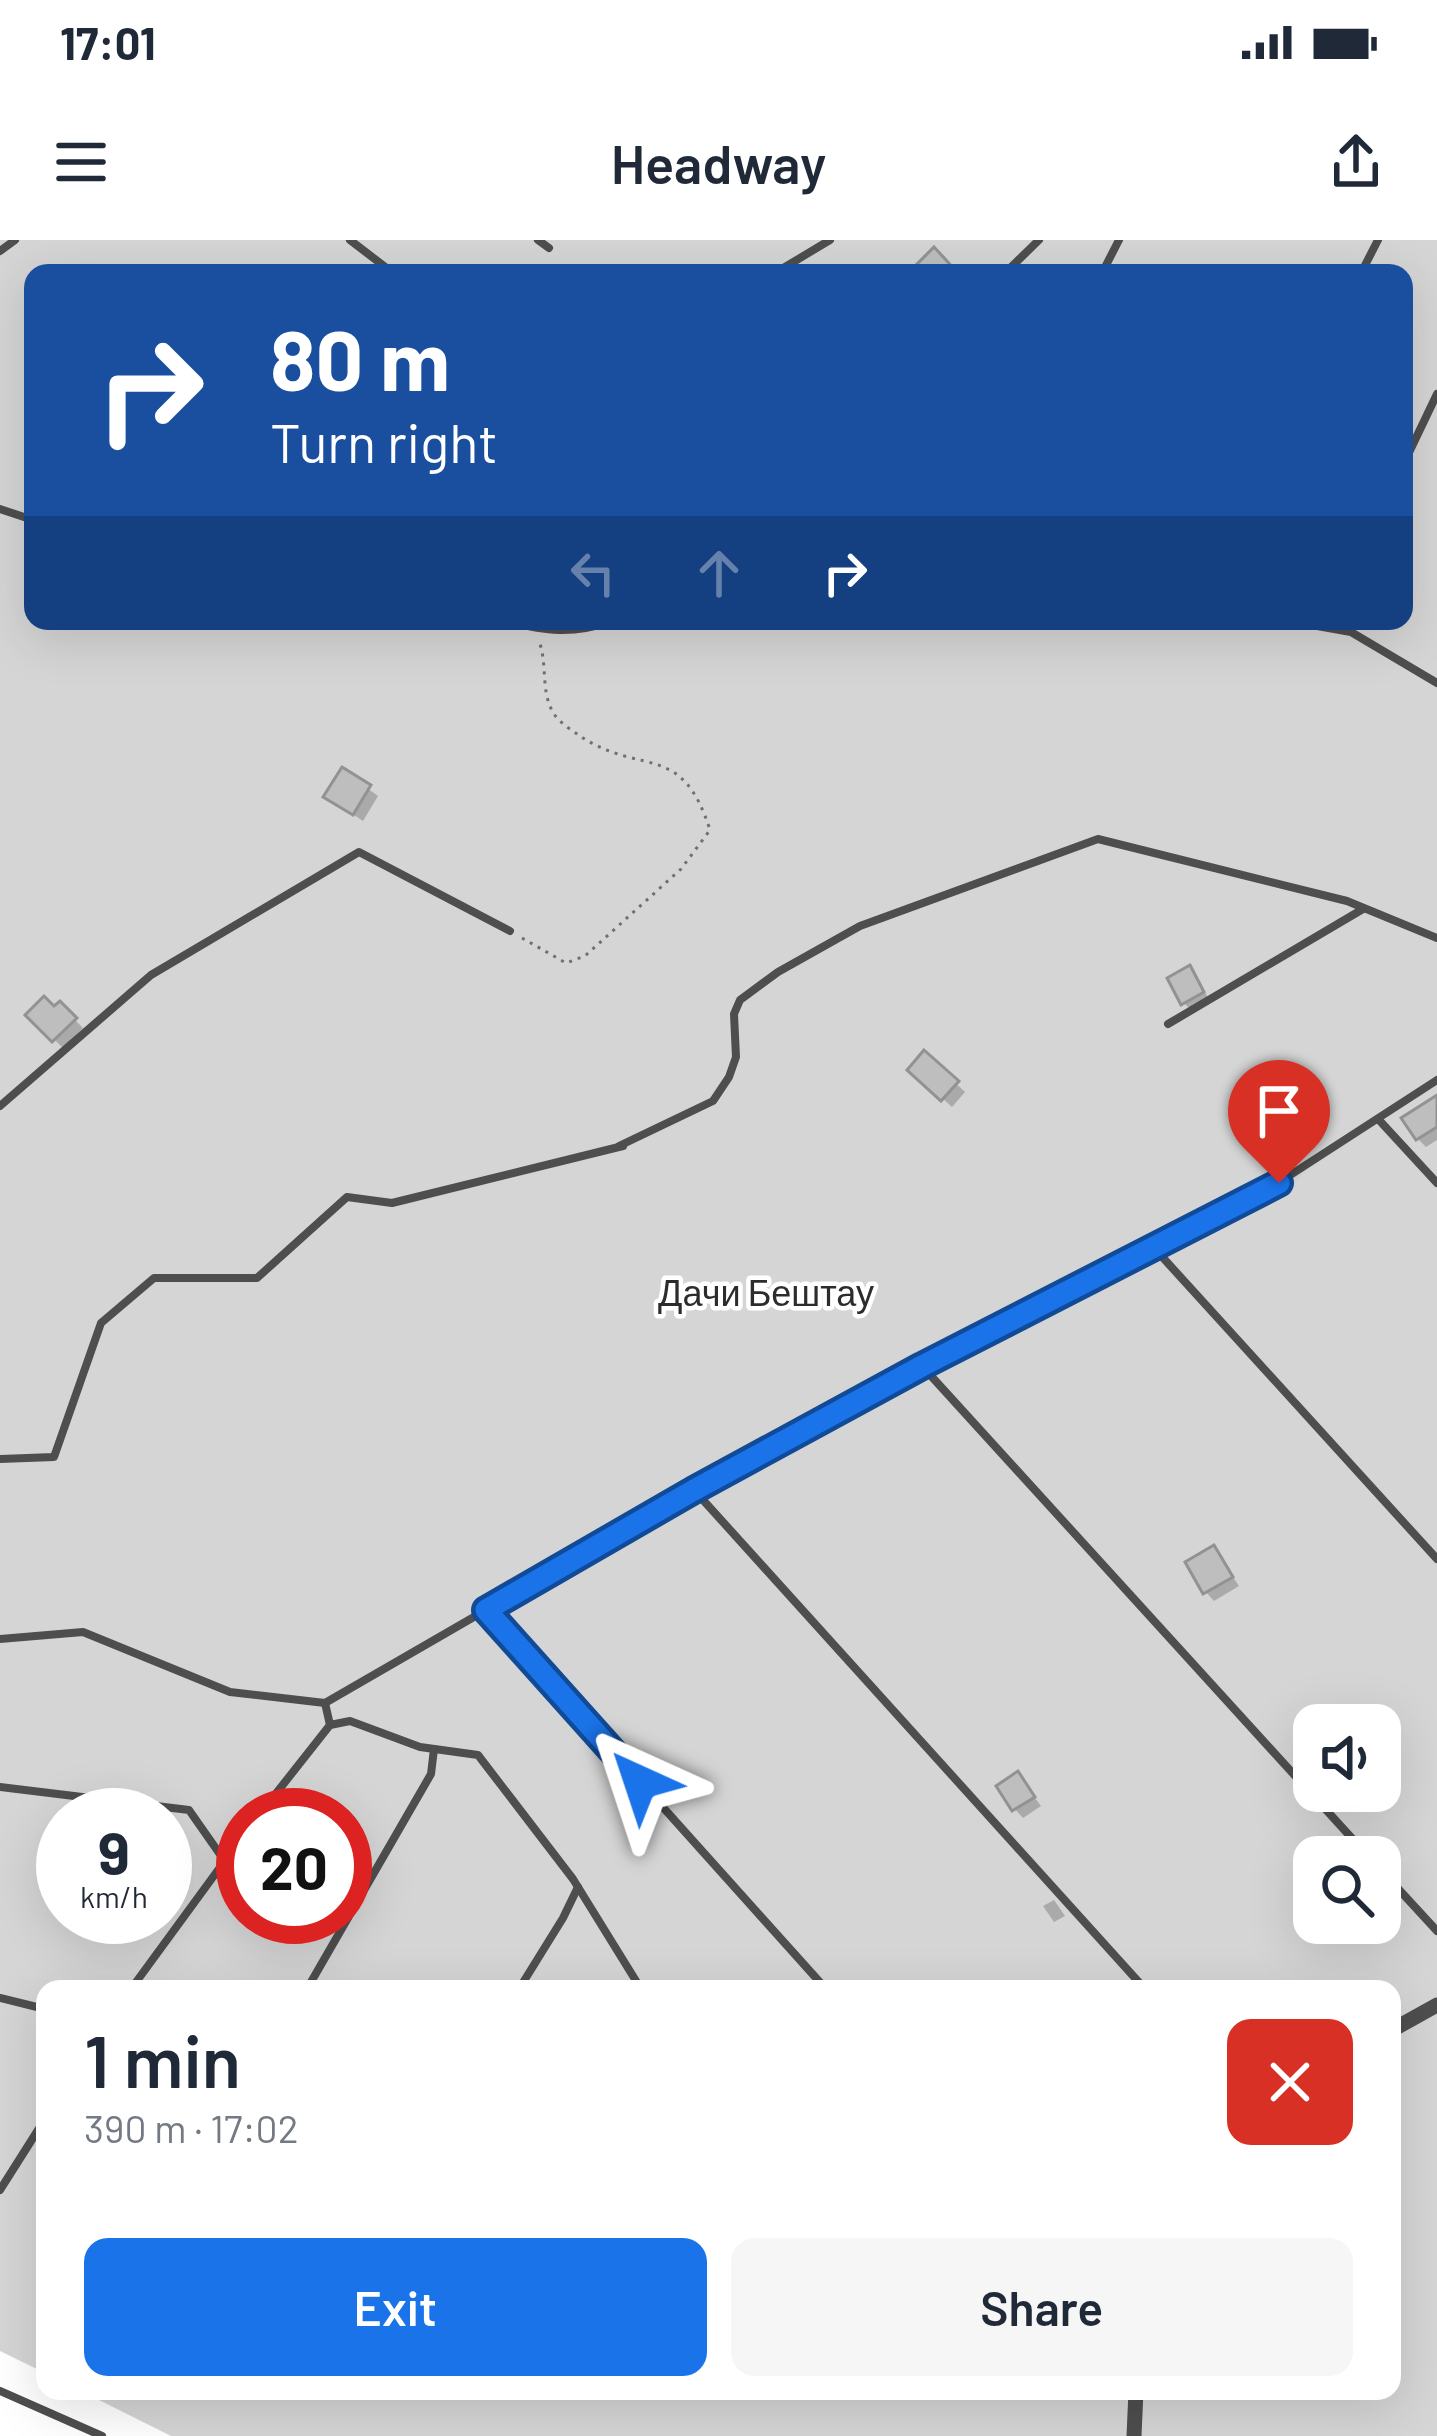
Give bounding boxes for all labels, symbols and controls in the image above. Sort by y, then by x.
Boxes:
text: 17:01 [60,15,156,69]
icon: menu [48,129,114,195]
icon: share [1323,129,1389,195]
text: Headway [611,130,826,195]
text: 80 m [270,307,450,408]
icon: right [72,312,228,468]
text: Turn right [270,409,498,474]
icon: left [560,540,626,606]
icon: ahead [686,540,752,606]
icon: right [812,540,878,606]
pin [1228,1060,1330,1183]
icon: arrive [1246,1078,1312,1144]
park label: Дачи Бештау [658,1270,874,1314]
map controls [1293,1704,1401,1944]
button: sound [1293,1704,1401,1812]
position arrow [577,1719,703,1845]
speed limit sign: 20 [216,1788,372,1944]
text: 9 [98,1815,130,1887]
button: search [1293,1836,1401,1944]
text: km/h [80,1878,148,1914]
text: 1 min [84,2016,241,2102]
button: close [1227,2019,1353,2145]
text: 390 m · 17:02 [84,2104,299,2151]
button: Exit [84,2238,707,2376]
button: Share [731,2238,1353,2376]

